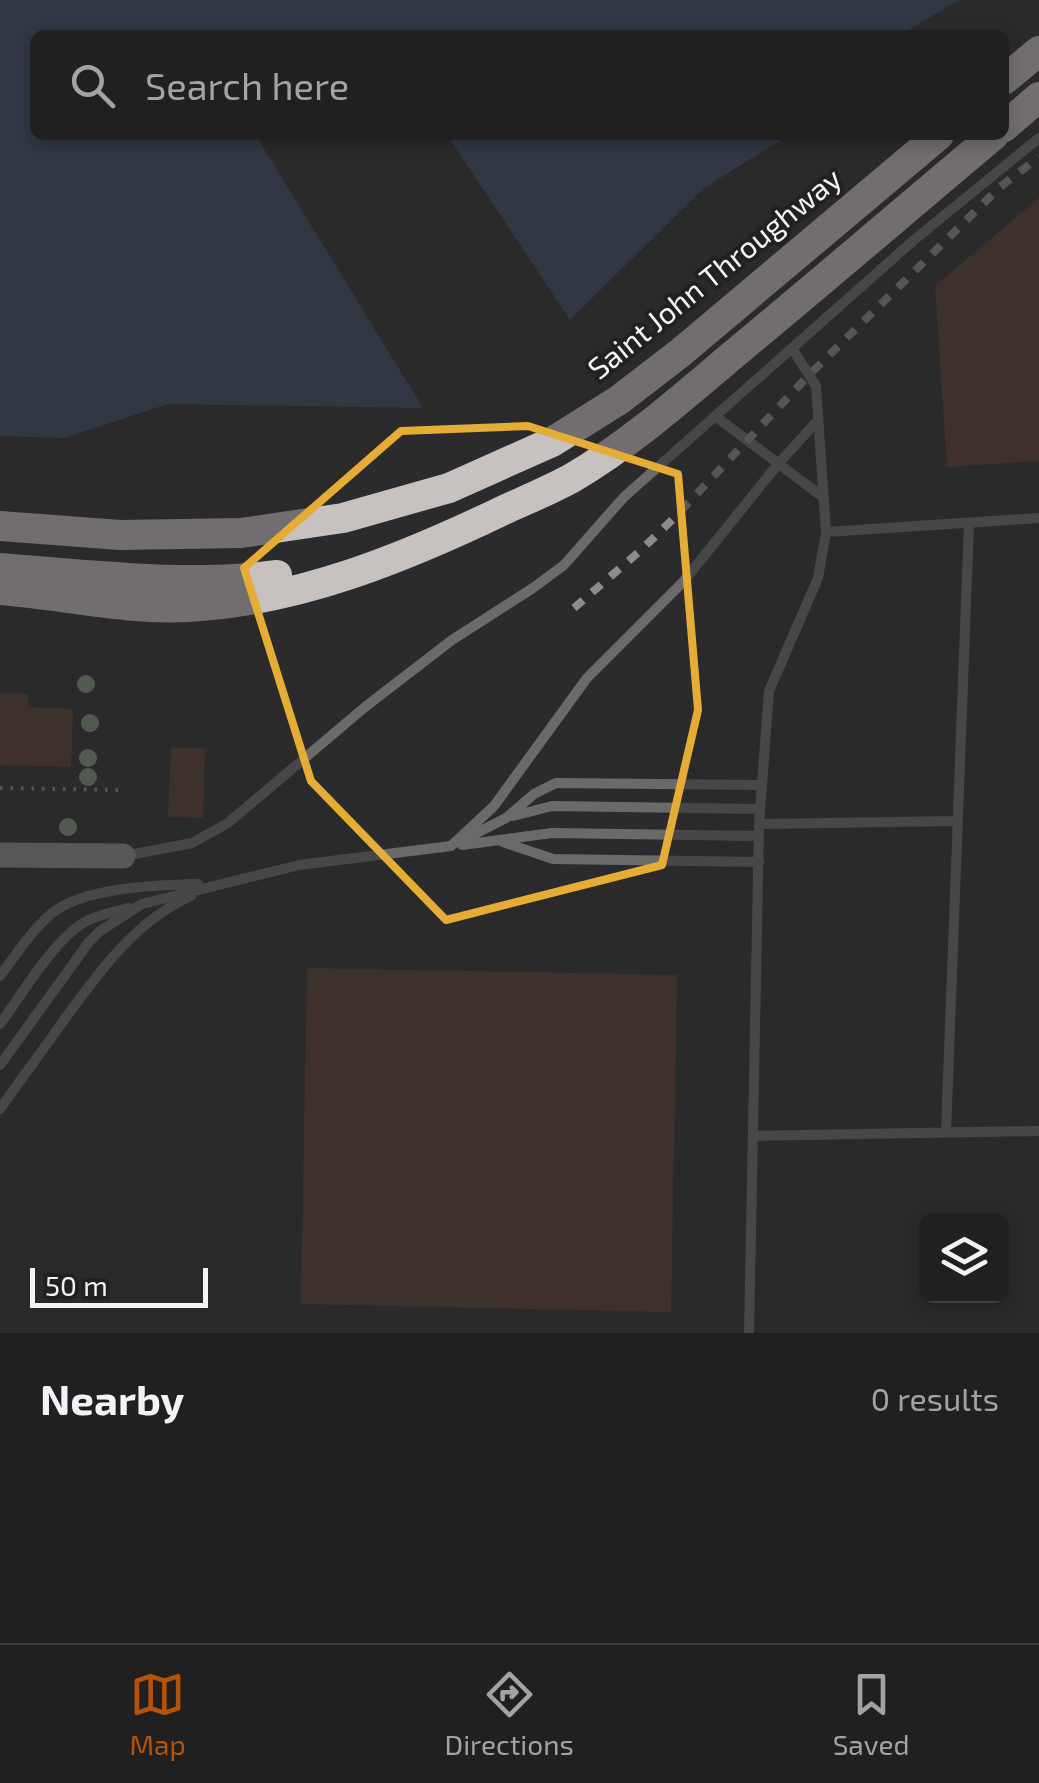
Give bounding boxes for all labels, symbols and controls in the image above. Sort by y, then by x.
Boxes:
search box [30,30,1009,140]
icon: search [65,58,120,113]
text: Search here [145,62,349,108]
street label: Saint John Throughway [580,159,848,386]
map controls [919,1213,1009,1303]
button: layers [919,1213,1009,1303]
scale bar [30,1263,208,1308]
text: 50 m [45,1268,108,1302]
text: Nearby [40,1373,184,1423]
text: 0 results [871,1379,999,1417]
tab: Map [129,1667,186,1761]
tab: Directions [445,1667,574,1761]
tab: Saved [833,1667,910,1761]

